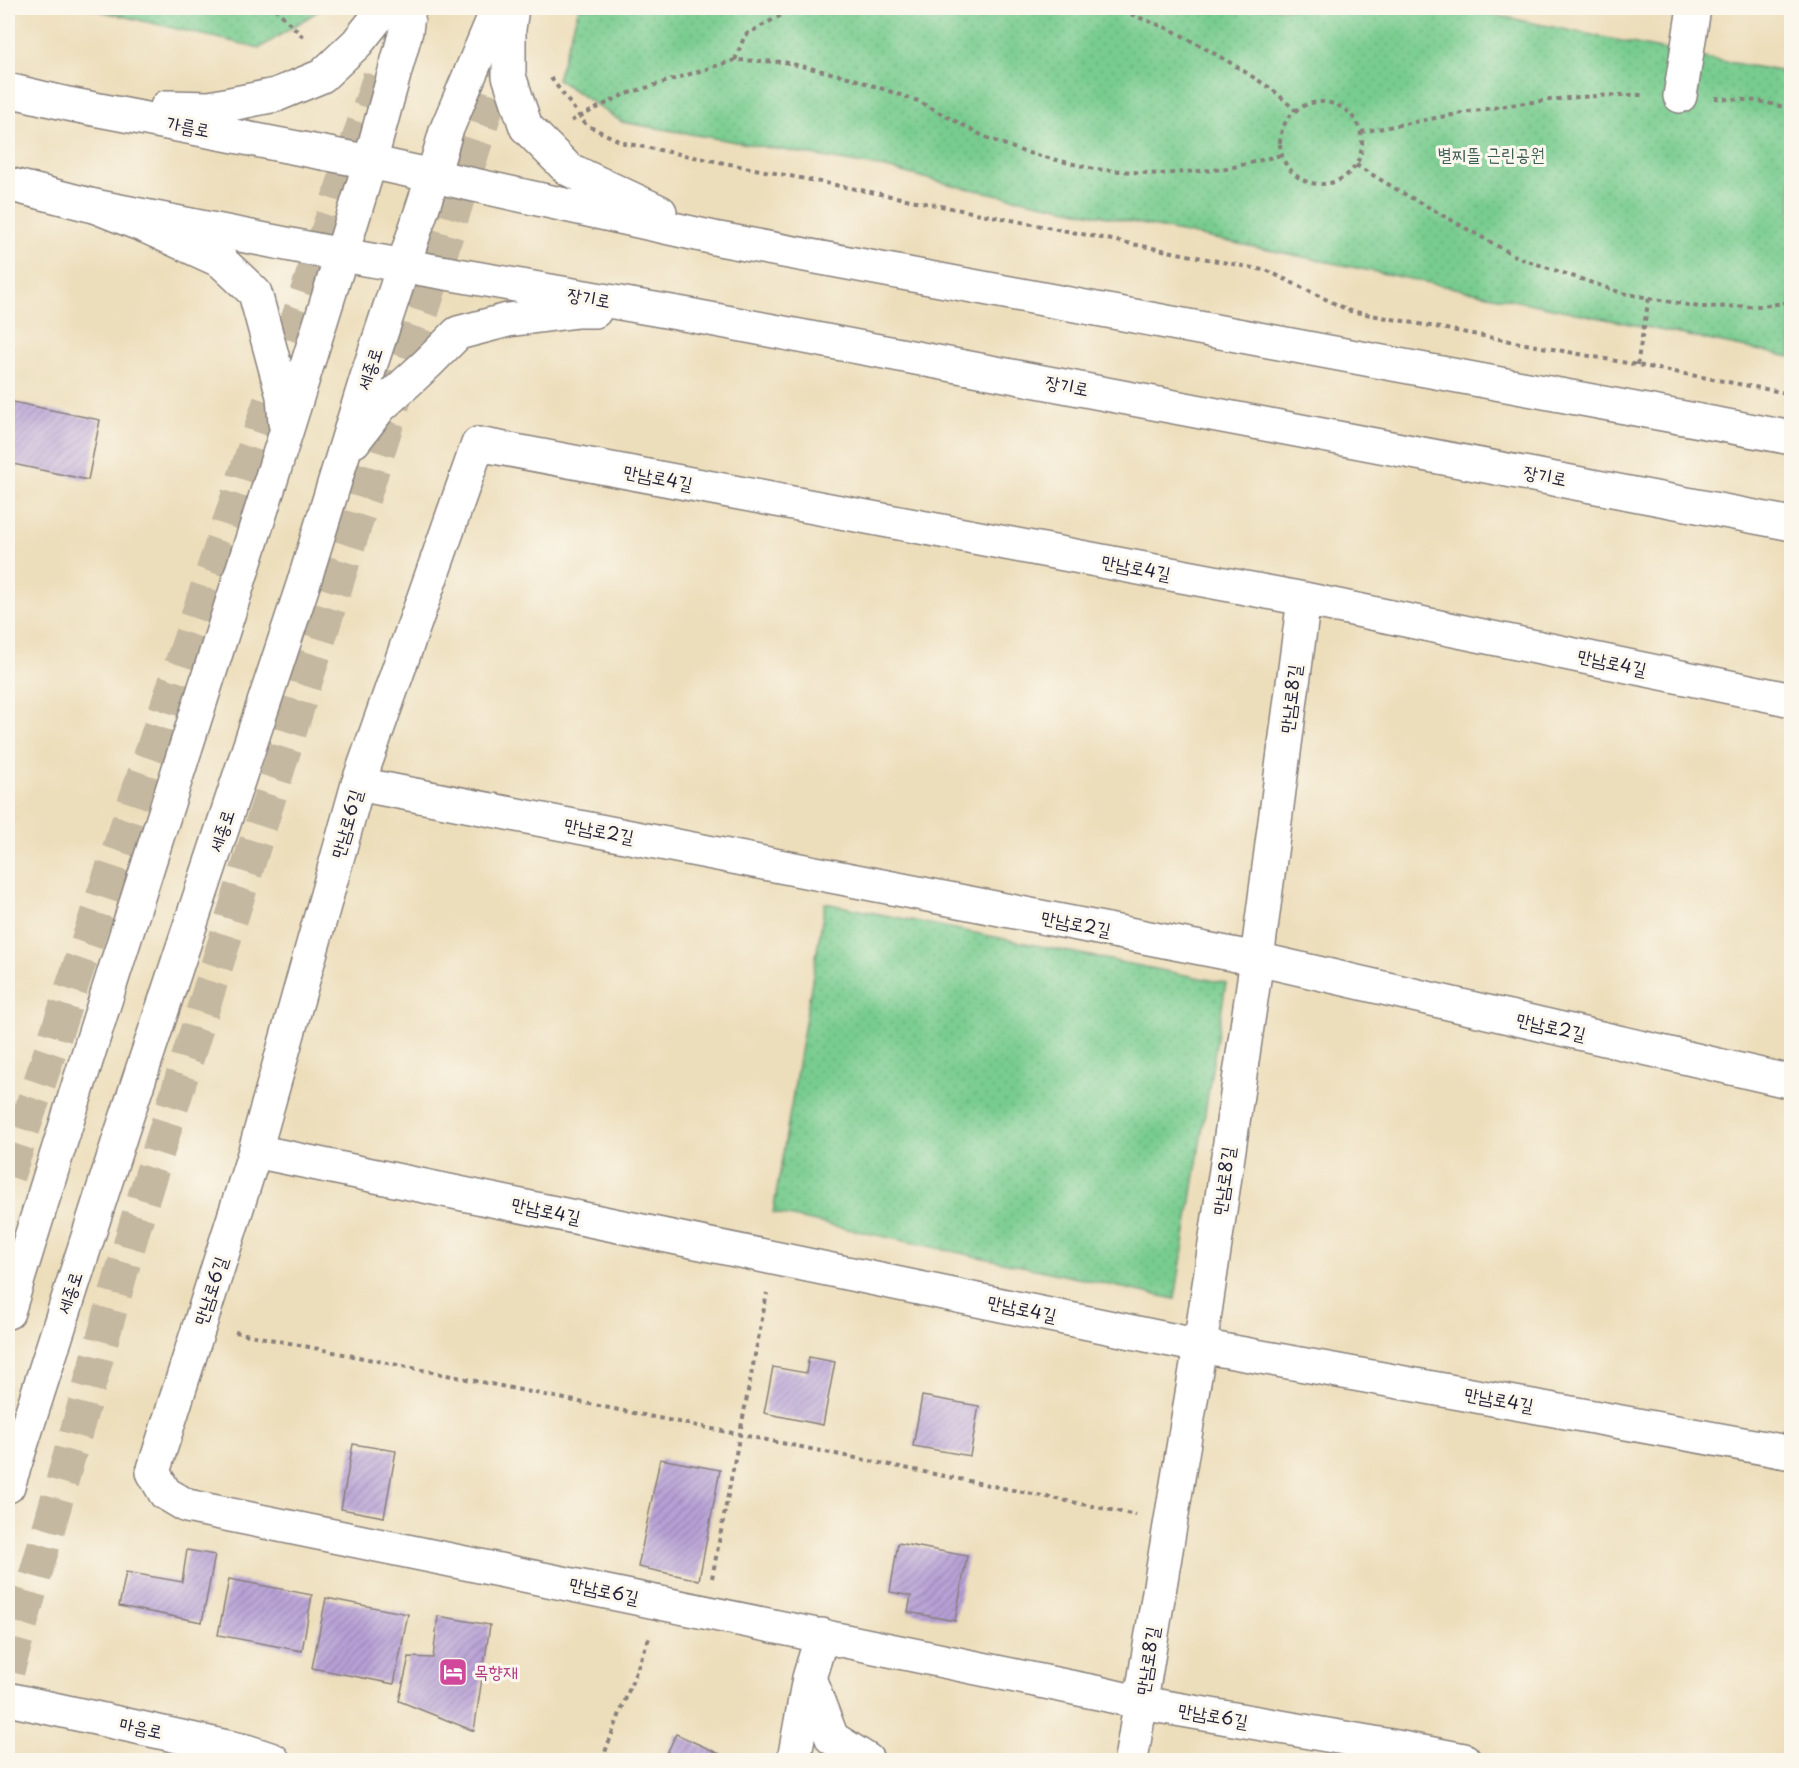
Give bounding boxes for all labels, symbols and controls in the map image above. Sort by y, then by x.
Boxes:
street label: 가름로 [164,108,212,143]
park label: 별찌뜰 근린공원 [1437,140,1545,167]
street label: 장기로 [566,279,613,314]
street label: 세종로 [349,344,388,393]
street label: 장기로 [1043,367,1091,402]
street label: 만남로4길 [621,457,696,497]
street label: 장기로 [1521,457,1569,492]
street label: 만남로4길 [1099,547,1174,587]
street label: 만남로4길 [1575,641,1650,682]
street label: 만남로8길 [1272,662,1307,735]
street label: 만남로6길 [323,785,368,861]
street label: 세종로 [201,806,240,855]
street label: 만남로2길 [562,810,637,850]
street label: 만남로2길 [1039,903,1114,943]
street label: 만남로2길 [1514,1004,1589,1047]
street label: 만남로8길 [1204,1144,1241,1217]
street label: 만남로4길 [509,1189,584,1230]
street label: 만남로6길 [186,1252,233,1328]
street label: 세종로 [49,1268,88,1317]
street label: 만남로4길 [985,1287,1060,1328]
street label: 만남로4길 [1463,1379,1536,1418]
street label: 만남로6길 [567,1569,642,1610]
street label: 만남로8길 [1128,1624,1165,1697]
hotel icon: 목향재 [437,1656,469,1688]
place label: 목향재 [474,1657,518,1684]
street label: 만남로6길 [1176,1695,1251,1734]
street label: 마음로 [117,1709,165,1744]

